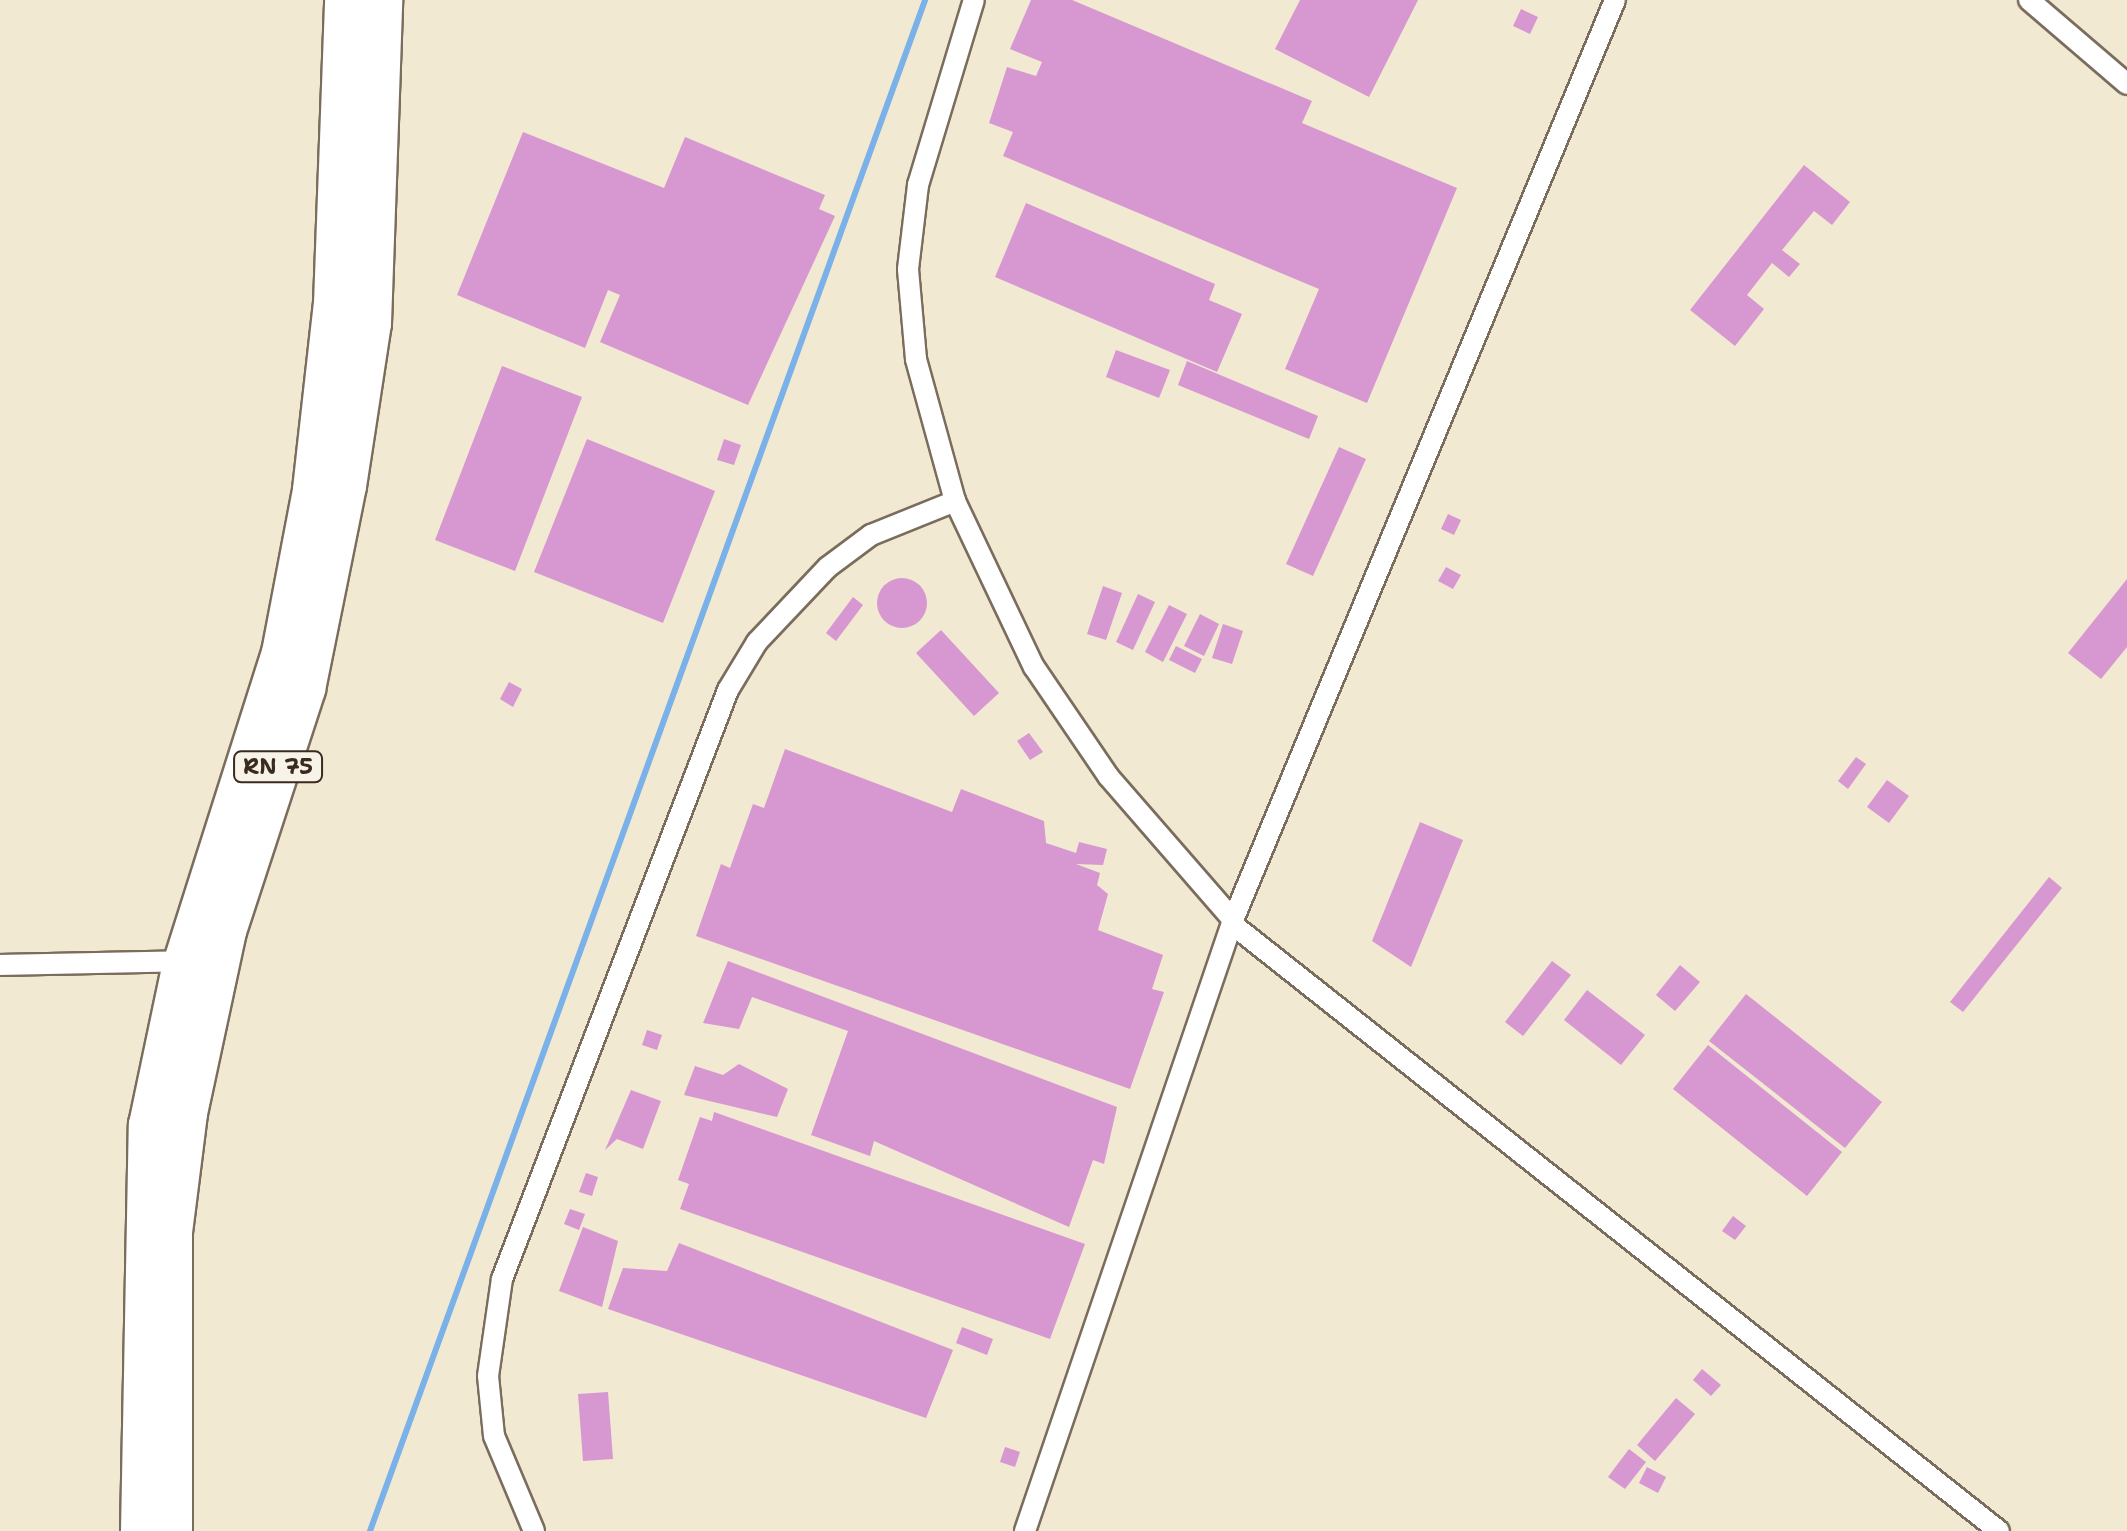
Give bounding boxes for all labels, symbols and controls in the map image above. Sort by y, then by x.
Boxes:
road number: RN 75 [233,750,323,784]

